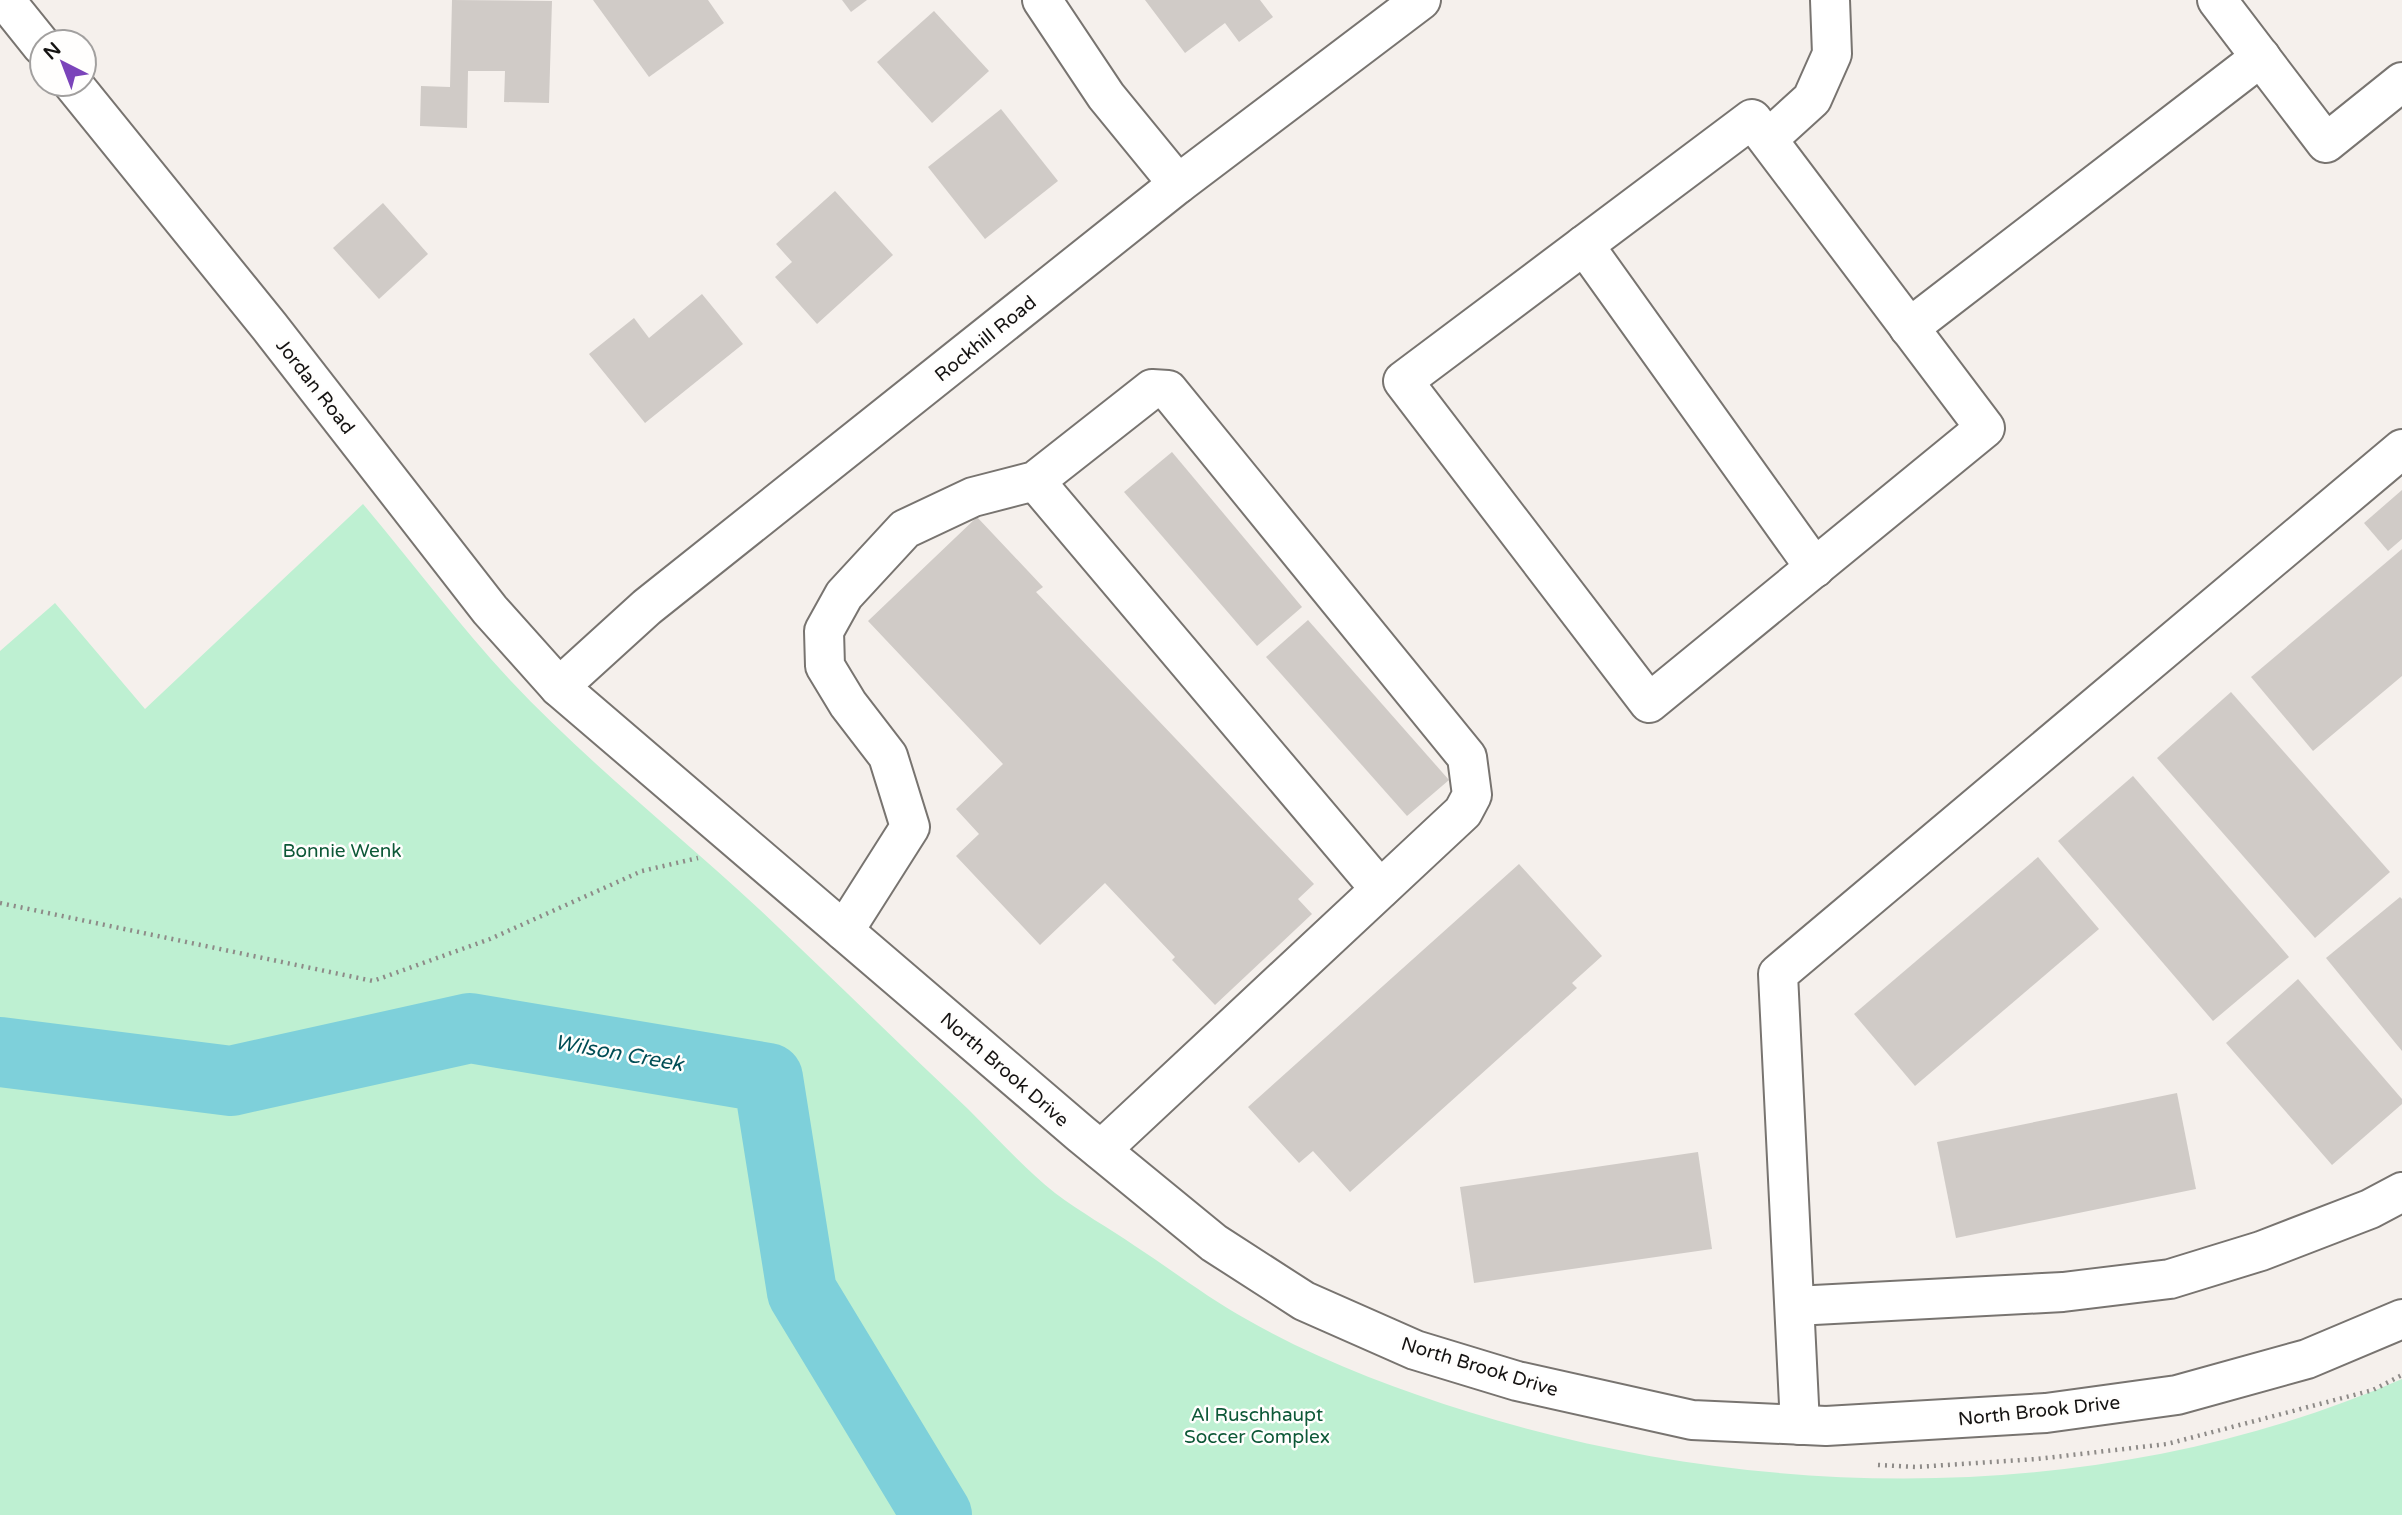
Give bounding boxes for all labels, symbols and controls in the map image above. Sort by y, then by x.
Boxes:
north arrow [28,28,98,98]
text: N [39,38,65,64]
street label: Rockhill Road [931,291,1041,386]
street label: Jordan Road [271,335,359,438]
park label: Bonnie Wenk [282,840,402,862]
street label: North Brook Drive [936,1008,1073,1131]
water label: Wilson Creek [553,1030,687,1077]
street label: North Brook Drive [1399,1333,1561,1401]
street label: North Brook Drive [1957,1392,2121,1430]
park label: Al Ruschhaupt Soccer Complex [1184,1404,1330,1448]

